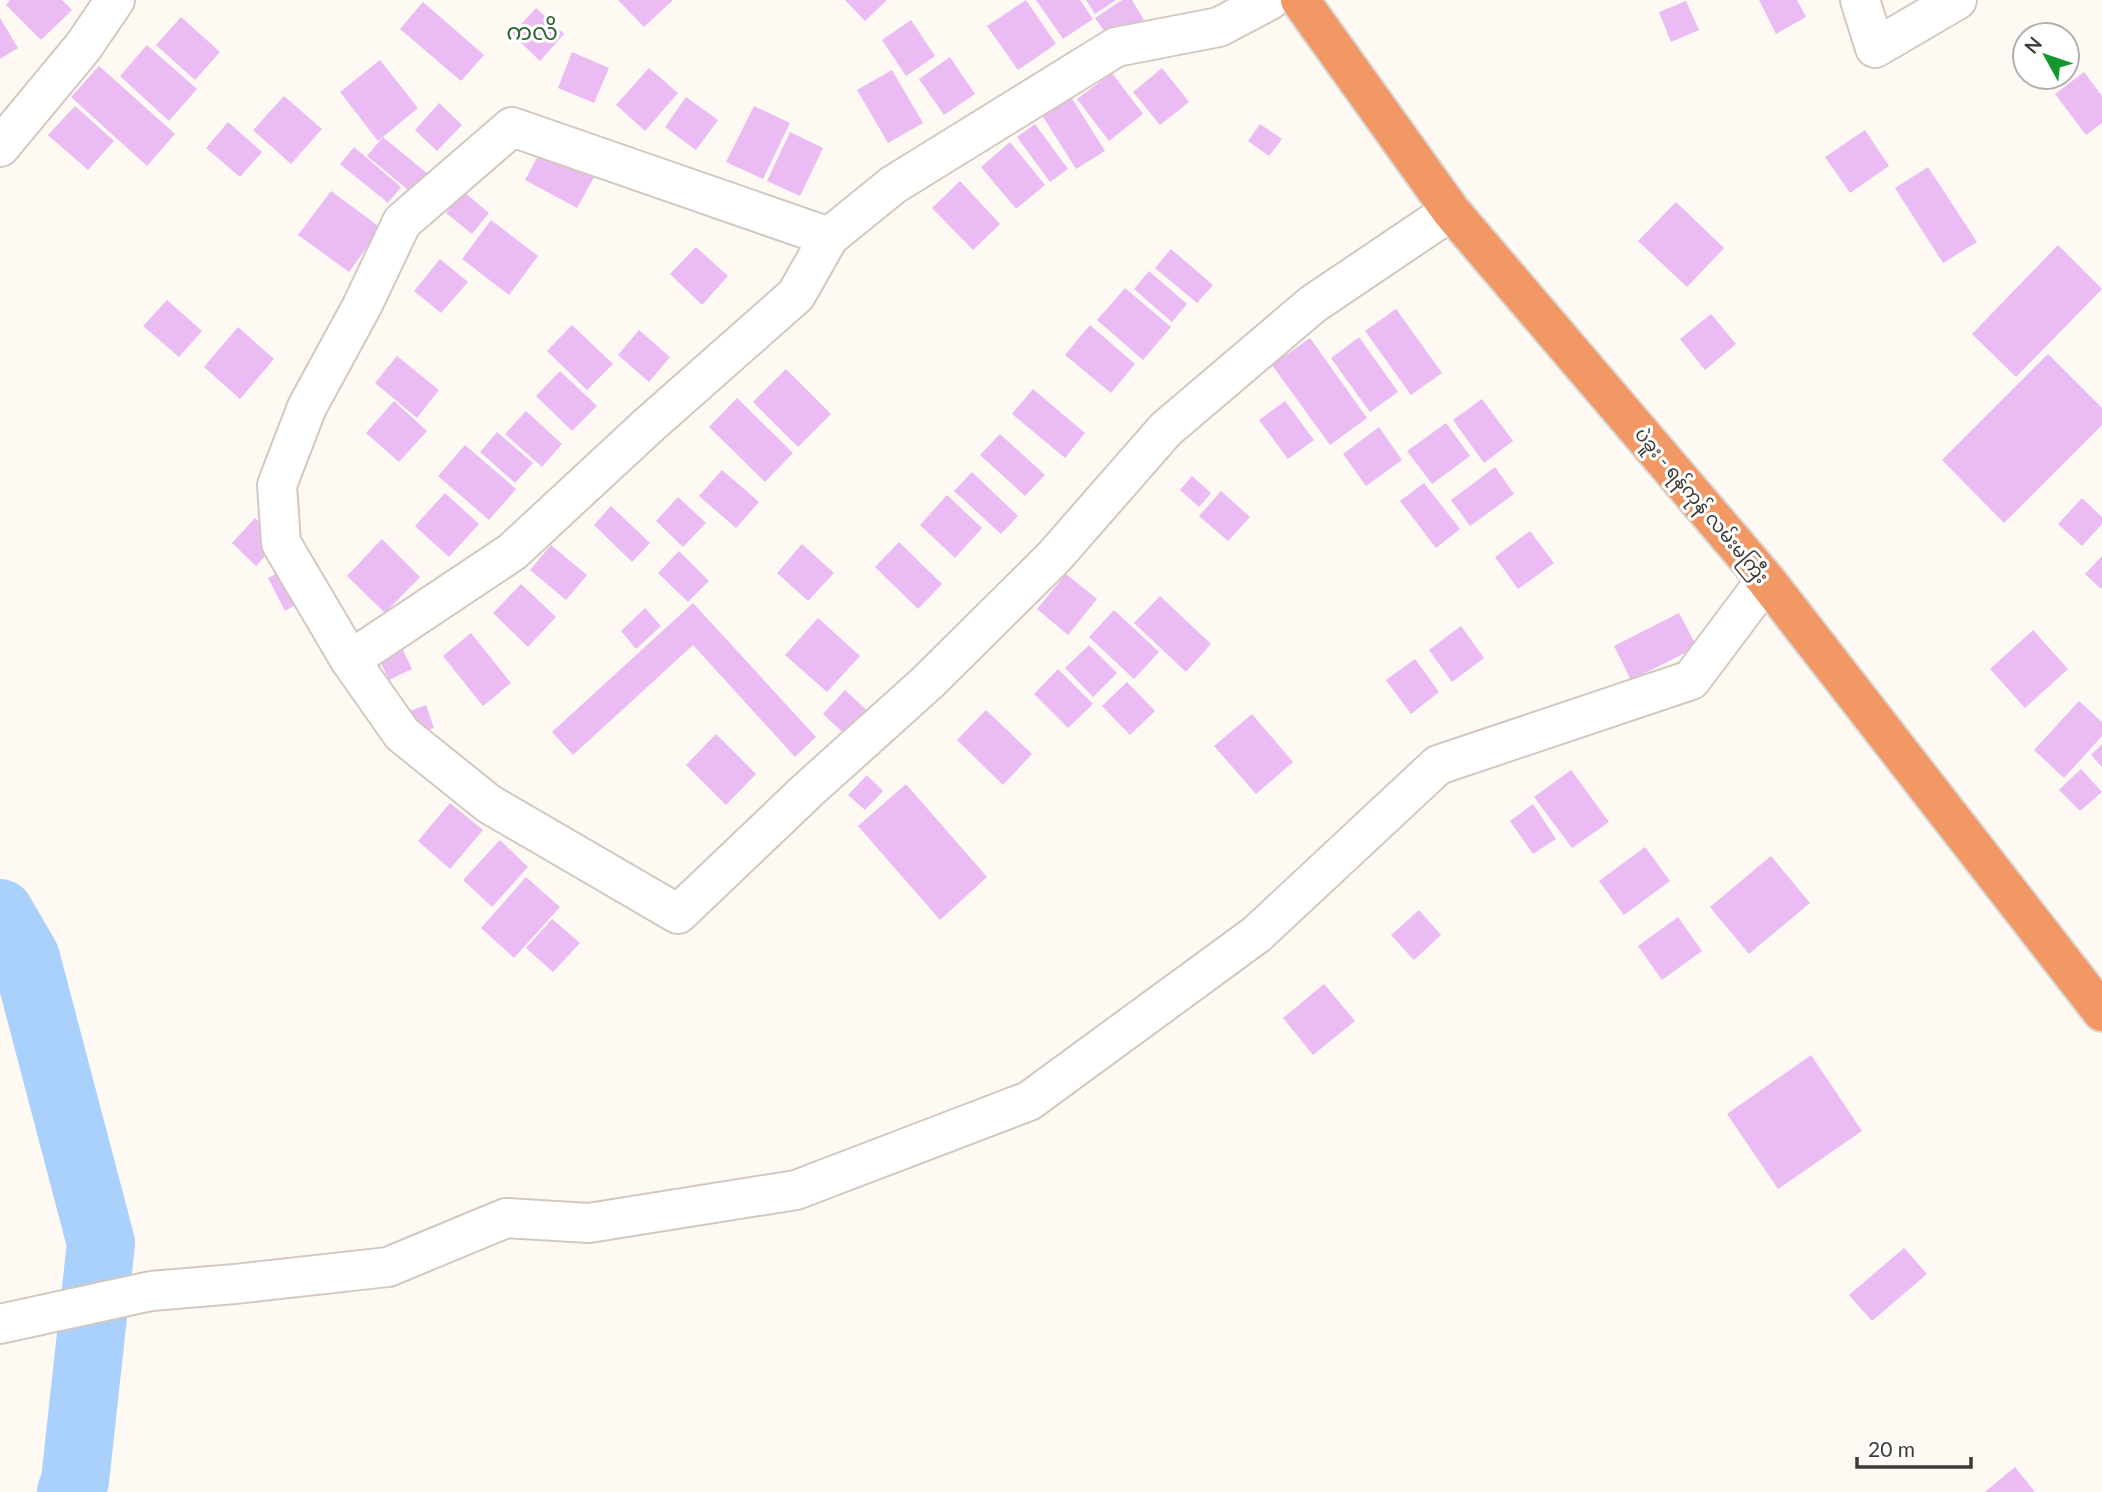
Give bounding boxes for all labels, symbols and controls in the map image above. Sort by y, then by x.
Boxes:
district label: ကလိ [506,16,558,45]
north arrow [2011,21,2081,91]
text: N [2019,32,2046,58]
street label: ပဲခူး - ရန်ကုန် လမ်းမကြီး [1626,421,1776,591]
scale bar [1857,1426,1971,1470]
text: 20 m [1868,1436,1915,1461]

